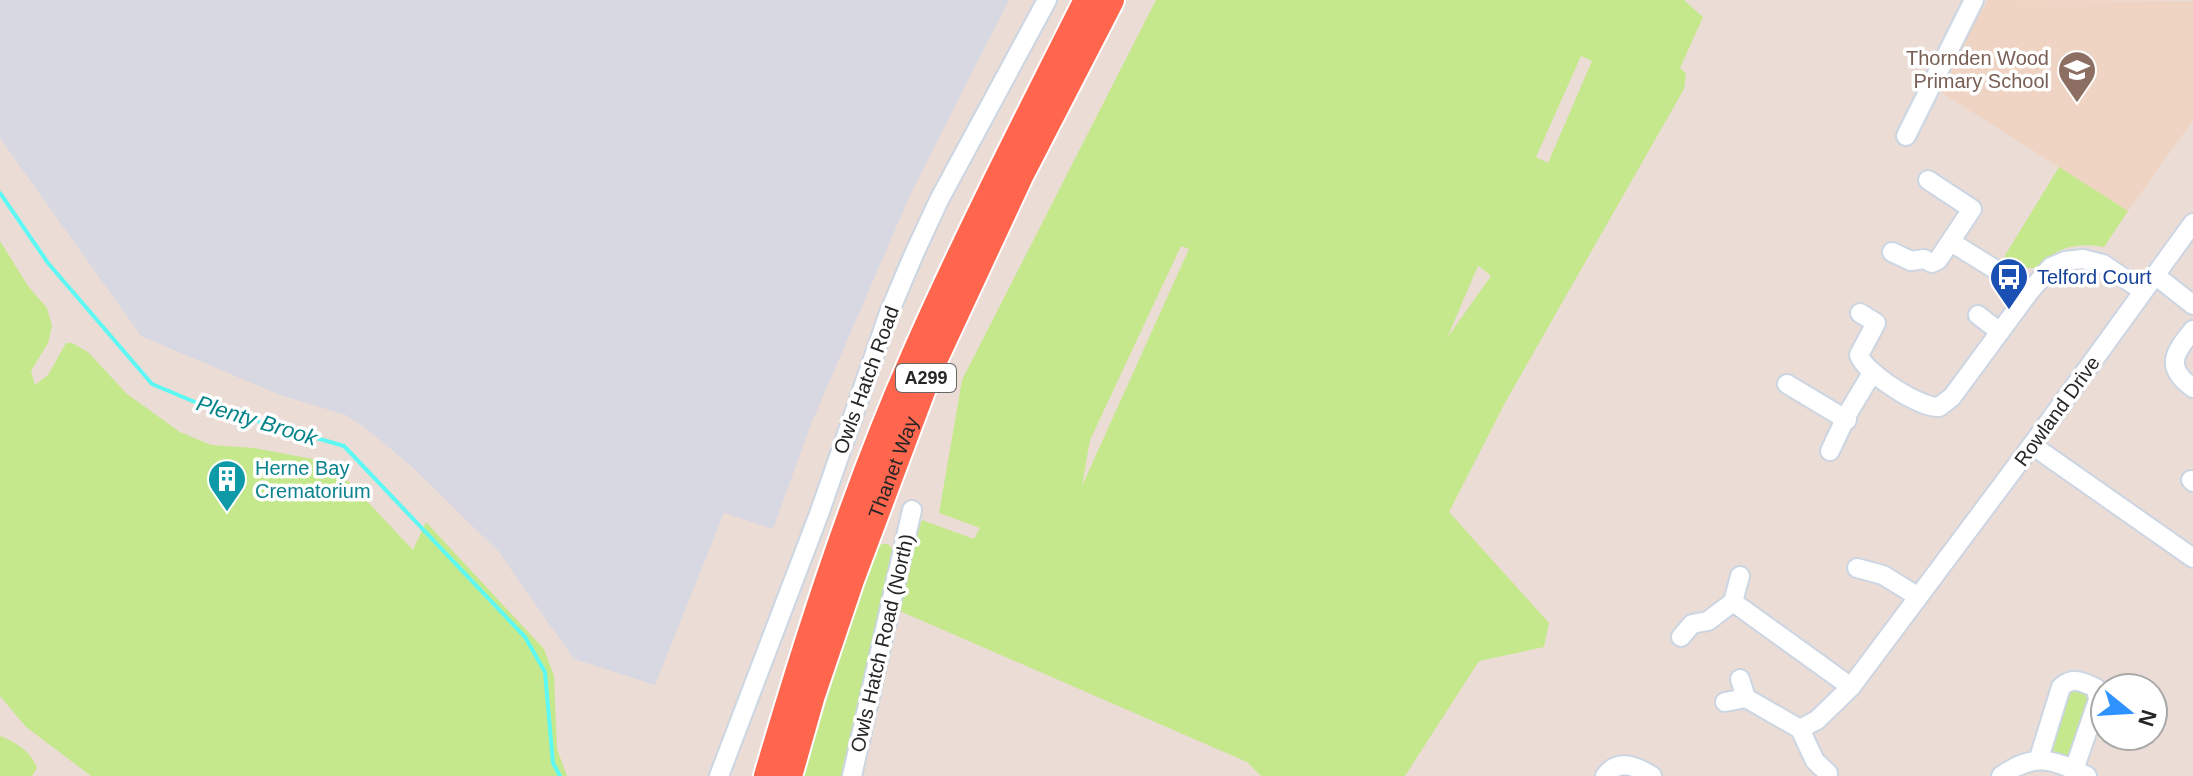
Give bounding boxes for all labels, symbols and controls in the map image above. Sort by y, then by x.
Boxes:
place label: Thornden Wood Primary School [1906,47,2049,92]
school or university icon: Thornden Wood Primary School [2056,49,2098,104]
bus stop icon: Telford Court [1988,256,2030,311]
place label: Telford Court [2037,266,2152,288]
street label: Owls Hatch Road [829,303,903,457]
street label: Rowland Drive [2010,352,2104,470]
road number: A299 [896,364,956,392]
water label: Plenty Brook [194,390,321,451]
street label: Thanet Way [864,413,922,521]
place label: Herne Bay Crematorium [255,457,371,502]
building icon: Herne Bay Crematorium [206,458,248,513]
street label: Owls Hatch Road (North) [846,532,918,754]
north arrow [2089,672,2169,752]
text: N [2133,707,2162,729]

